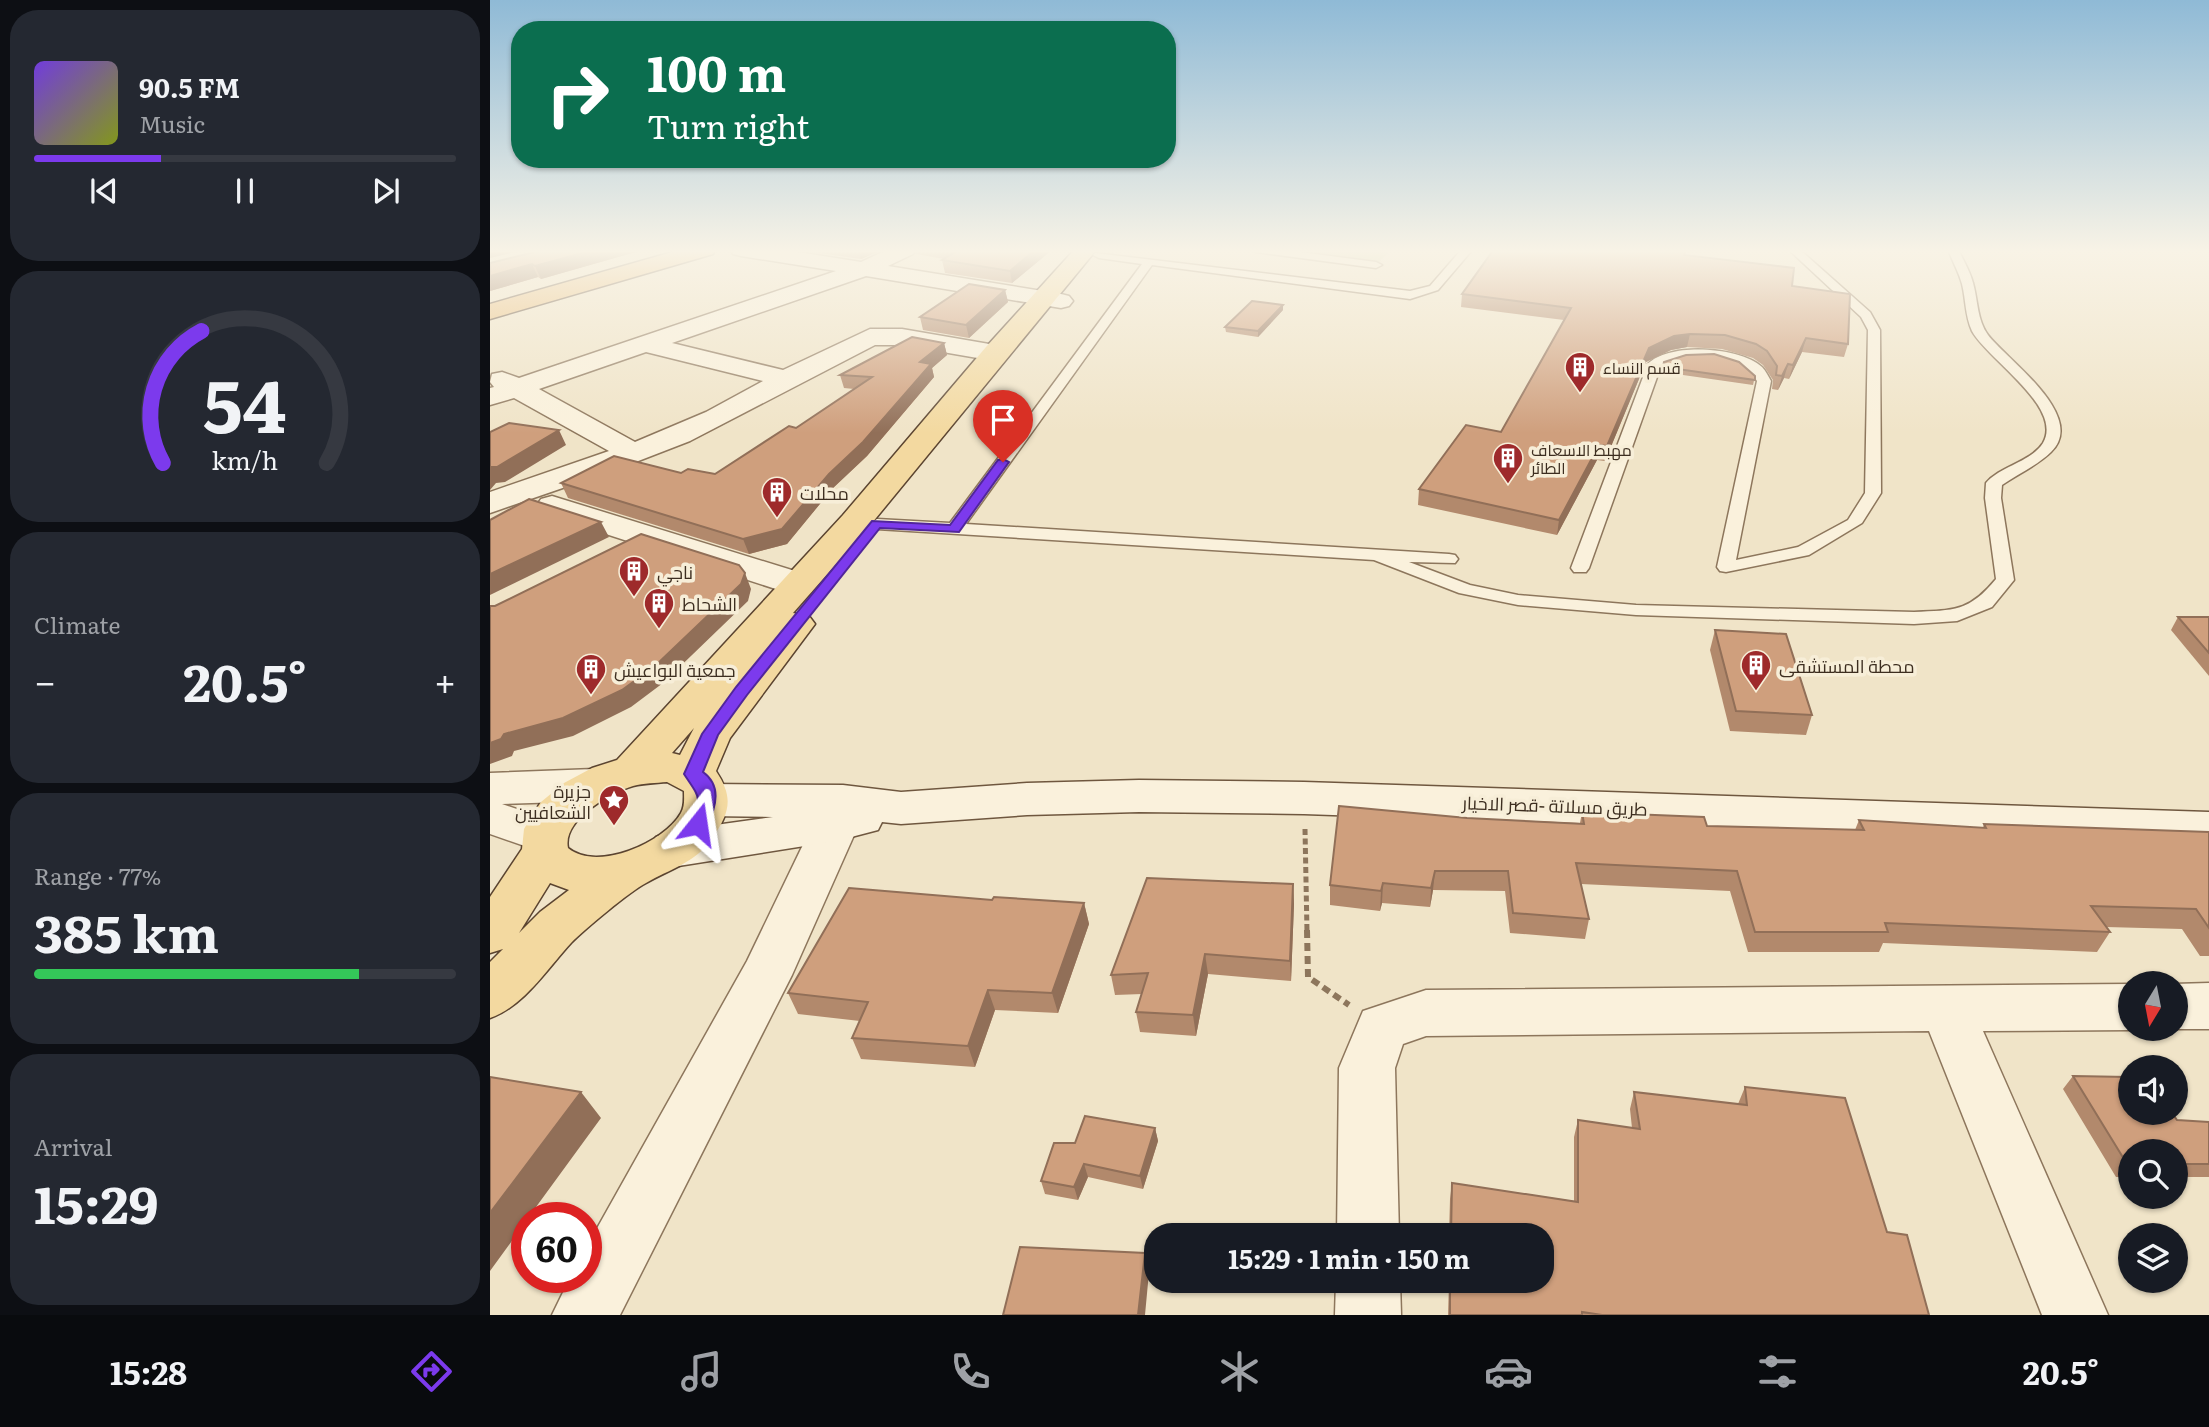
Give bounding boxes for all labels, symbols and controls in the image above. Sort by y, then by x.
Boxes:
text: 100 m [647,34,786,107]
icon: right [532,49,623,140]
text: 90.5 FM [139,67,240,106]
text: Turn right [647,101,809,149]
text: Music [139,106,205,140]
icon: previous [85,172,123,210]
icon: pause [226,172,264,210]
icon: next [367,172,405,210]
text: 54 [203,347,287,455]
building icon: قسم النساء [1563,350,1597,394]
place label: قسم النساء [1603,355,1681,380]
pin [973,390,1033,462]
icon: arrive [984,401,1022,439]
place label: مهبط الاسعاف الطائر [1530,437,1632,479]
text: km/h [212,440,278,477]
building icon: مهبط الاسعاف الطائر [1491,441,1525,485]
building icon: محلات [760,475,794,519]
place label: محلات [800,479,849,506]
building icon: ناجي [617,554,651,598]
place label: ناجي [657,558,693,587]
building icon: الشحاط [642,586,676,630]
place label: الشحاط [682,590,737,617]
text: Climate [34,607,120,641]
text: 20.5° [183,641,307,718]
building icon: محطة المستشقى [1739,648,1773,692]
text: − [34,651,56,708]
text: + [434,651,456,708]
building icon: جمعية البواعيش [574,652,608,696]
place label: محطة المستشقى [1779,652,1915,679]
place label: جمعية البواعيش [614,656,736,683]
place label: جزيرة الشعافيين [515,777,591,825]
place icon: جزيرة الشعافيين [597,783,631,827]
position arrow [661,787,735,861]
street label: طريق مسلاتة -قصر الاخيار [1461,788,1648,822]
text: Range · 77% [34,858,161,892]
text: 385 km [34,892,219,969]
north arrow [2118,971,2188,1041]
map controls [2118,971,2188,1293]
button: sound [2118,1055,2188,1125]
text: Arrival [34,1129,113,1163]
button: search [2118,1139,2188,1209]
text: 15:29 [34,1163,159,1240]
speed limit sign: 60 [511,1202,602,1293]
button: layers [2118,1223,2188,1293]
text: 15:29 · 1 min · 150 m [1228,1238,1470,1277]
text: 15:28 [110,1347,187,1395]
icon: directions [407,1347,456,1396]
icon: music [677,1347,726,1396]
icon: phone [946,1347,995,1396]
icon: climate [1215,1347,1264,1396]
icon: car [1484,1347,1533,1396]
icon: filters [1753,1347,1802,1396]
text: 20.5° [2023,1347,2099,1395]

